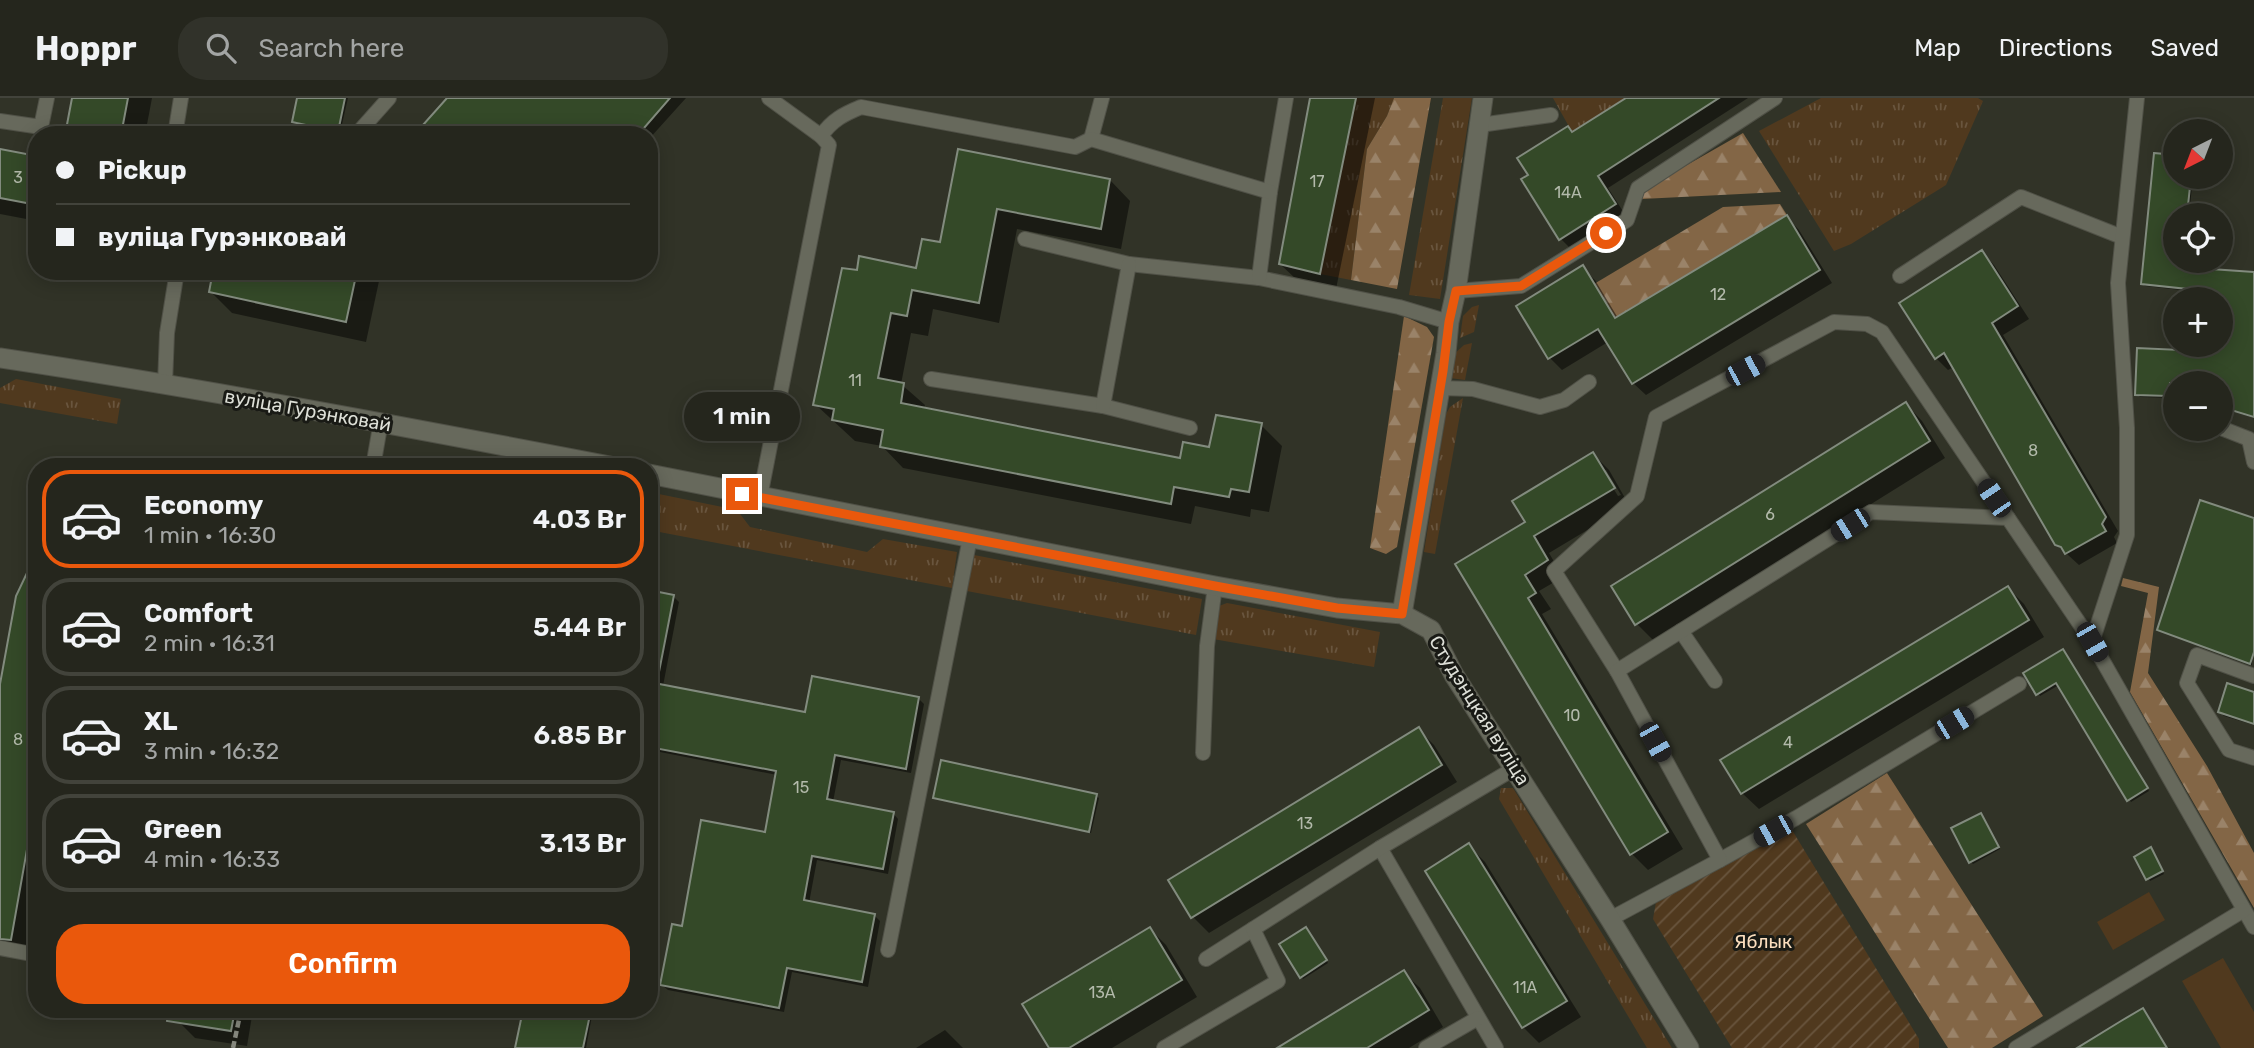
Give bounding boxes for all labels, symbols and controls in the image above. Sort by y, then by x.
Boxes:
search box [178,17,668,80]
text: Hoppr [35,29,136,68]
icon: search [202,29,240,67]
text: Search here [258,33,404,64]
text: Map [1914,34,1961,62]
text: Directions [1999,34,2112,62]
text: Saved [2150,34,2219,62]
north arrow [2163,119,2233,189]
map controls [2163,119,2233,441]
text: Pickup [98,155,187,186]
house number: 3 [13,168,23,187]
house number: 17 [1309,172,1325,191]
house number: 14А [1554,183,1582,202]
button: locate [2163,203,2233,273]
route start [1590,217,1622,249]
text: вуліца Гурэнковай [98,222,346,253]
house number: 12 [1710,285,1726,304]
button: + [2163,287,2233,357]
car [1722,351,1769,389]
house number: 11 [848,371,862,390]
button: − [2163,371,2233,441]
street label: вуліца Гурэнковай [223,385,393,436]
callout: 1 min [684,392,800,442]
text: 1 min [713,402,771,430]
house number: 8 [2028,441,2038,460]
car [1974,475,2015,521]
route end [726,478,758,510]
icon: car [60,488,123,551]
text: Economy [144,490,263,521]
text: 4.03 Br [533,504,626,535]
house number: 6 [1765,505,1775,524]
car [1827,505,1874,545]
text: 1 min · 16:30 [144,521,276,549]
icon: car [60,596,123,659]
text: Comfort [144,598,253,629]
text: 5.44 Br [533,612,626,643]
car [2073,619,2112,665]
text: 2 min · 16:31 [144,629,275,657]
street label: Студэнцкая вуліца [1424,631,1535,789]
car [1931,703,1978,743]
icon: car [60,704,123,767]
text: XL [144,706,177,737]
house number: 10 [1563,706,1581,725]
car [1636,719,1675,765]
text: 6.85 Br [534,720,626,751]
house number: 8 [13,730,23,749]
house number: 4 [1783,733,1793,752]
text: 3 min · 16:32 [144,737,279,765]
house number: 15 [793,778,809,797]
icon: car [60,812,123,875]
car [1750,812,1797,850]
text: Green [144,814,222,845]
house number: 13 [1297,814,1313,833]
text: 3.13 Br [539,828,626,859]
text: 4 min · 16:33 [144,845,280,873]
button: Confirm [56,924,630,1004]
park label: Яблык [1734,930,1792,953]
house number: 11А [1513,978,1537,997]
house number: 13А [1088,983,1116,1002]

